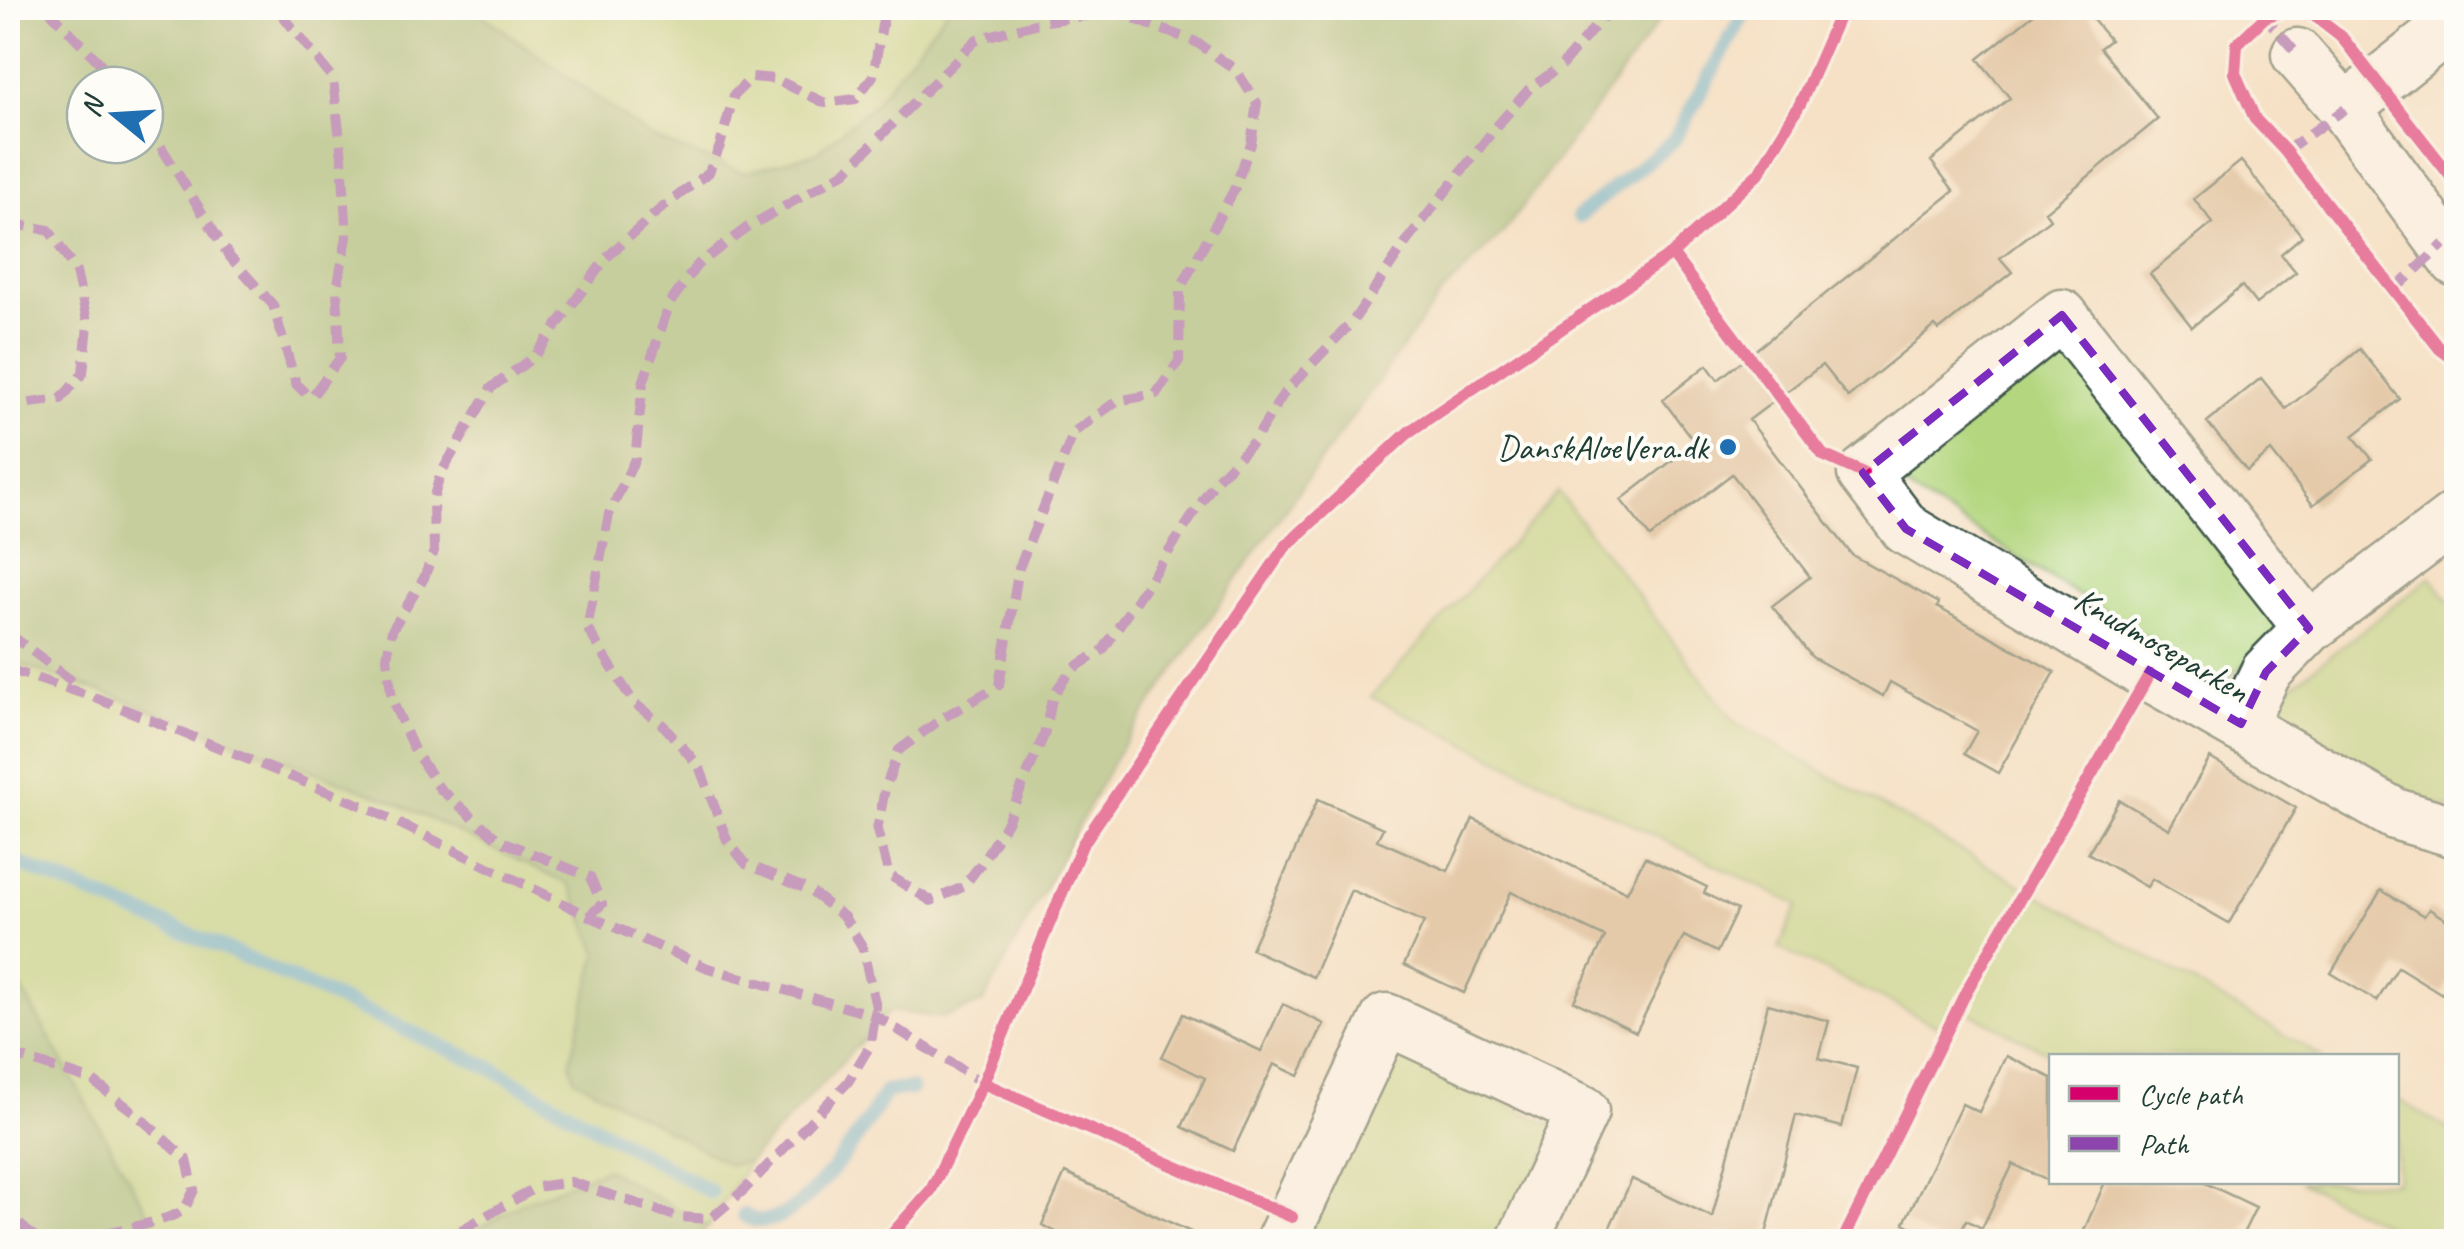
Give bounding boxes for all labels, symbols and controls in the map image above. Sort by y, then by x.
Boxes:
north arrow [65,65,165,165]
text: N [72,89,112,121]
place label: DanskAloeVera.dk [1497,425,1710,470]
marker: DanskAloeVera.dk [1717,436,1739,458]
street label: Knudmoseparken [2067,577,2258,713]
legend [2049,1054,2399,1184]
text: Cycle path [2139,1075,2243,1113]
text: Path [2139,1125,2190,1163]

